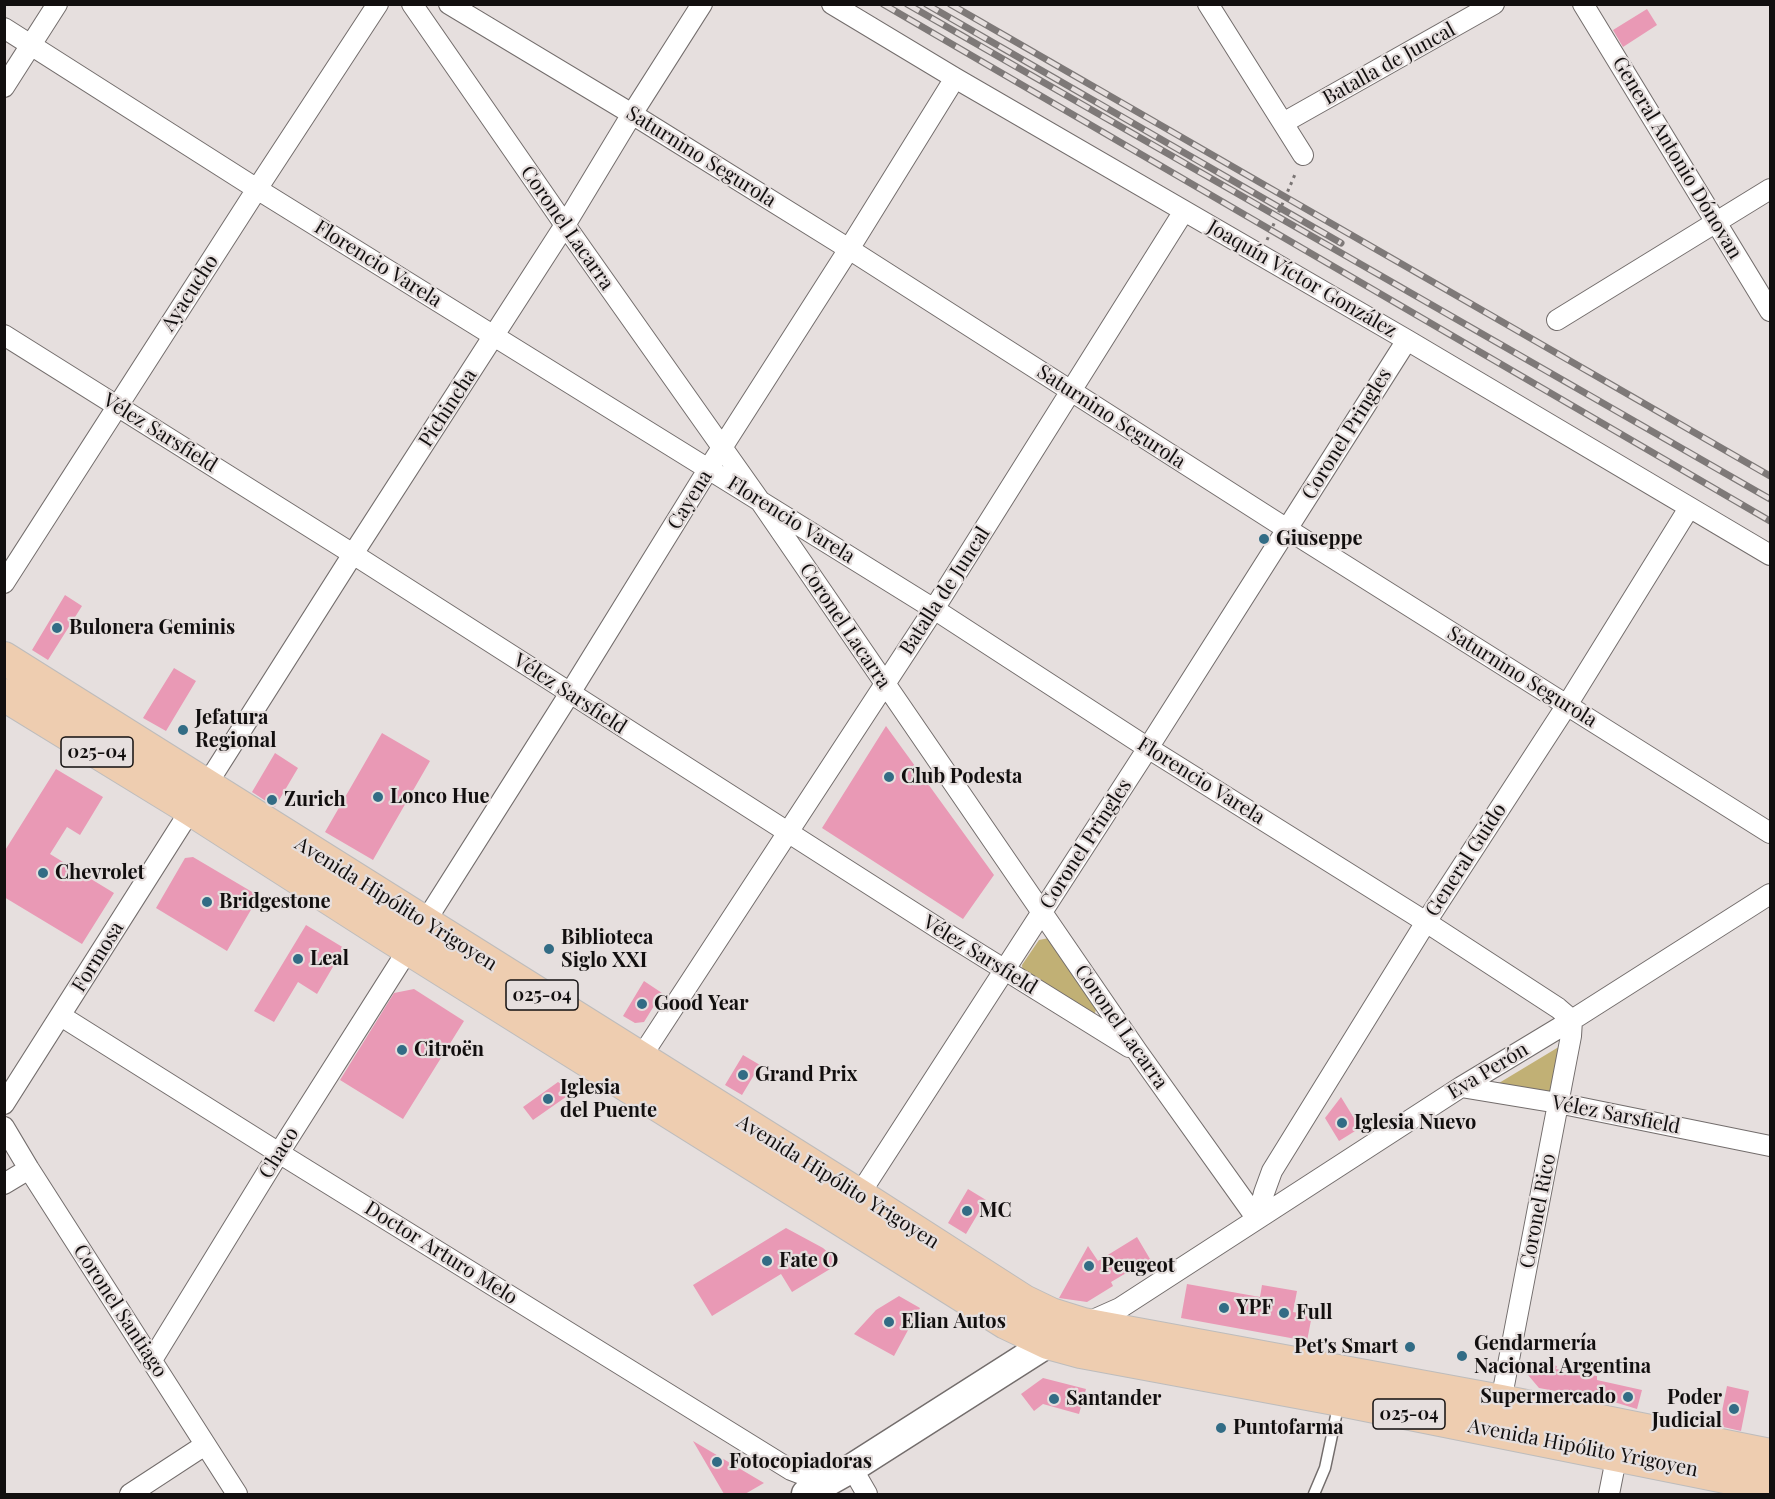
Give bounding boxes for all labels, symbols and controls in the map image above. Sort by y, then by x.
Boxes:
street label: Batalla de Juncal [1319,18,1459,110]
street label: General Antonio Dónovan [1607,52,1747,264]
street label: Saturnino Segurola [622,101,780,213]
street label: Coronel Lacarra [515,161,619,295]
street label: Florencio Varela [310,215,446,313]
street label: Joaquín Víctor González [1203,215,1401,343]
street label: Ayacucho [156,250,224,336]
street label: Saturnino Segurola [1032,360,1190,474]
street label: Pichincha [414,364,482,452]
street label: Coronel Pringles [1297,364,1397,504]
street label: Vélez Sarsfield [99,388,221,478]
street label: Cayena [662,466,718,534]
street label: Florencio Varela [723,471,859,569]
street label: Batalla de Juncal [895,523,995,659]
place label: Giuseppe [1276,527,1363,551]
marker: Giuseppe [1257,532,1271,546]
street label: Coronel Lacarra [794,559,896,693]
place label: Bulonera Geminis [69,616,235,640]
marker: Bulonera Geminis [50,621,64,635]
street label: Saturnino Segurola [1443,621,1601,733]
street label: Vélez Sarsfield [509,649,631,739]
place label: Jefatura Regional [195,706,276,753]
marker: Jefatura Regional [176,723,190,737]
street label: Florencio Varela [1133,732,1269,830]
road number: 025-04 [61,737,133,767]
place label: Club Podesta [901,765,1022,789]
marker: Club Podesta [882,770,896,784]
street label: Coronel Pringles [1035,774,1137,914]
place label: Lonco Hue [390,785,490,809]
place label: Zurich [284,788,346,812]
marker: Lonco Hue [371,790,385,804]
marker: Zurich [265,793,279,807]
street label: General Guido [1421,799,1511,921]
street label: Avenida Hipólito Yrigoyen [291,832,501,976]
place label: Chevrolet [55,861,145,885]
marker: Chevrolet [36,866,50,880]
place label: Bridgestone [219,890,331,914]
marker: Bridgestone [200,895,214,909]
street label: Vélez Sarsfield [919,910,1041,1000]
street label: Formosa [67,917,129,997]
place label: Biblioteca Siglo XXI [561,926,653,973]
marker: Biblioteca Siglo XXI [542,942,556,956]
place label: Leal [310,947,349,971]
marker: Leal [291,952,305,966]
street label: Coronel Lacarra [1069,960,1173,1094]
road number: 025-04 [506,980,578,1010]
place label: Good Year [654,992,749,1016]
marker: Good Year [635,997,649,1011]
place label: Citroën [414,1038,484,1062]
street label: Eva Perón [1443,1038,1533,1104]
marker: Citroën [395,1043,409,1057]
place label: Grand Prix [755,1063,857,1087]
marker: Grand Prix [736,1068,750,1082]
place label: Iglesia del Puente [560,1076,657,1123]
street label: Vélez Sarsfield [1550,1091,1682,1139]
marker: Iglesia del Puente [541,1092,555,1106]
street label: Avenida Hipólito Yrigoyen [733,1110,943,1254]
place label: Iglesia Nuevo [1354,1111,1476,1135]
marker: Iglesia Nuevo [1335,1116,1349,1130]
street label: Chaco [254,1123,304,1183]
street label: Coronel Rico [1515,1152,1561,1270]
street label: Doctor Arturo Melo [360,1196,522,1310]
place label: MC [979,1199,1011,1223]
marker: MC [960,1204,974,1218]
street label: Coronel Santiago [68,1240,172,1382]
place label: Fate O [779,1249,838,1273]
marker: Fate O [760,1254,774,1268]
place label: Peugeot [1101,1254,1175,1278]
marker: Peugeot [1082,1259,1096,1273]
place label: YPF [1236,1296,1273,1320]
marker: YPF [1217,1301,1231,1315]
place label: Full [1296,1301,1333,1325]
marker: Full [1277,1306,1291,1320]
place label: Elian Autos [901,1310,1006,1334]
marker: Elian Autos [882,1315,896,1329]
place label: Gendarmería Nacional Argentina [1474,1332,1651,1379]
place label: Pet's Smart [1294,1335,1398,1359]
marker: Pet's Smart [1403,1340,1417,1354]
marker: Gendarmería Nacional Argentina [1455,1349,1469,1363]
place label: Supermercado [1480,1385,1616,1409]
place label: Poder Judicial [1652,1386,1722,1433]
place label: Santander [1066,1387,1161,1411]
marker: Supermercado [1621,1390,1635,1404]
marker: Santander [1047,1392,1061,1406]
road number: 025-04 [1373,1399,1445,1429]
marker: Poder Judicial [1727,1402,1741,1416]
street label: Avenida Hipólito Yrigoyen [1466,1414,1700,1482]
place label: Puntofarma [1233,1416,1344,1440]
marker: Puntofarma [1214,1421,1228,1435]
place label: Fotocopiadoras [729,1450,872,1474]
marker: Fotocopiadoras [710,1455,724,1469]

